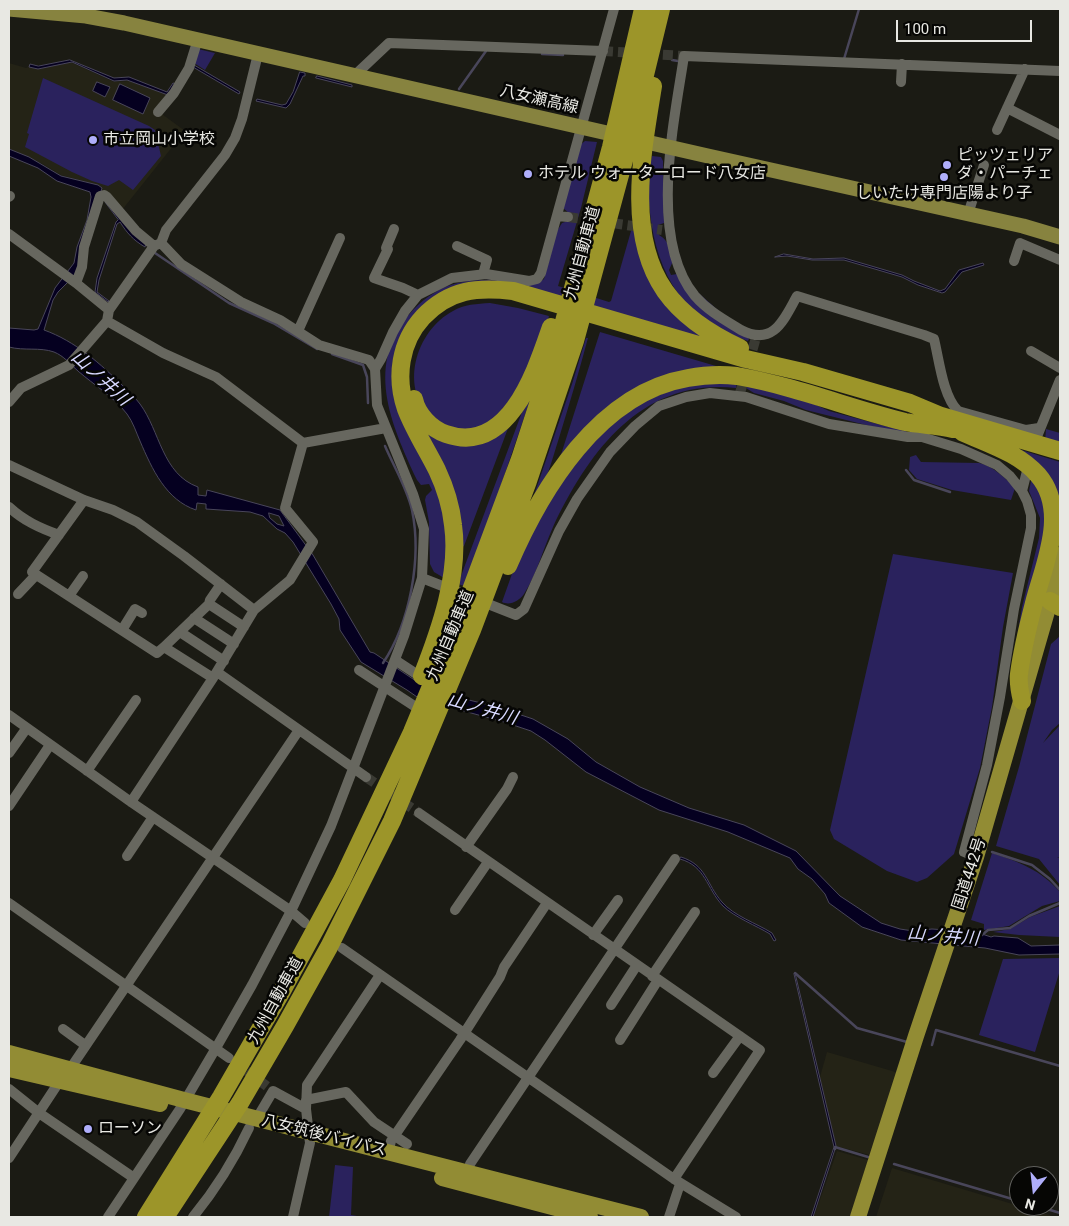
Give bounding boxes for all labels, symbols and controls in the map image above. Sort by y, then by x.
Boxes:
scale bar [899,10,1035,42]
text: 100 m [904,20,946,38]
street label: 八女瀬高線 [498,82,580,118]
place label: 市立岡山小学校 [103,130,215,150]
marker: 市立岡山小学校 [87,134,99,146]
place label: ピッツェリア ダ・パーチェ [957,146,1053,184]
marker: ピッツェリア ダ・パーチェ [941,159,953,171]
place label: ホテル ウォーターロード八女店 [538,164,766,184]
marker: ホテル ウォーターロード八女店 [522,168,534,180]
marker: しいたけ専門店陽より子 [938,171,950,183]
place label: しいたけ専門店陽より子 [856,184,1032,204]
street label: 九州自動車道 [561,204,605,302]
water label: 山ノ井川 [66,347,134,411]
street label: 九州自動車道 [423,588,479,684]
water label: 山ノ井川 [444,690,520,730]
street label: 国道442号 [949,835,991,913]
water label: 山ノ井川 [906,923,980,951]
street label: 九州自動車道 [244,954,308,1048]
street label: 八女筑後バイパス [260,1111,388,1161]
place label: ローソン [98,1119,162,1139]
marker: ローソン [82,1123,94,1135]
north arrow [1009,1166,1059,1216]
text: N [1023,1195,1037,1214]

